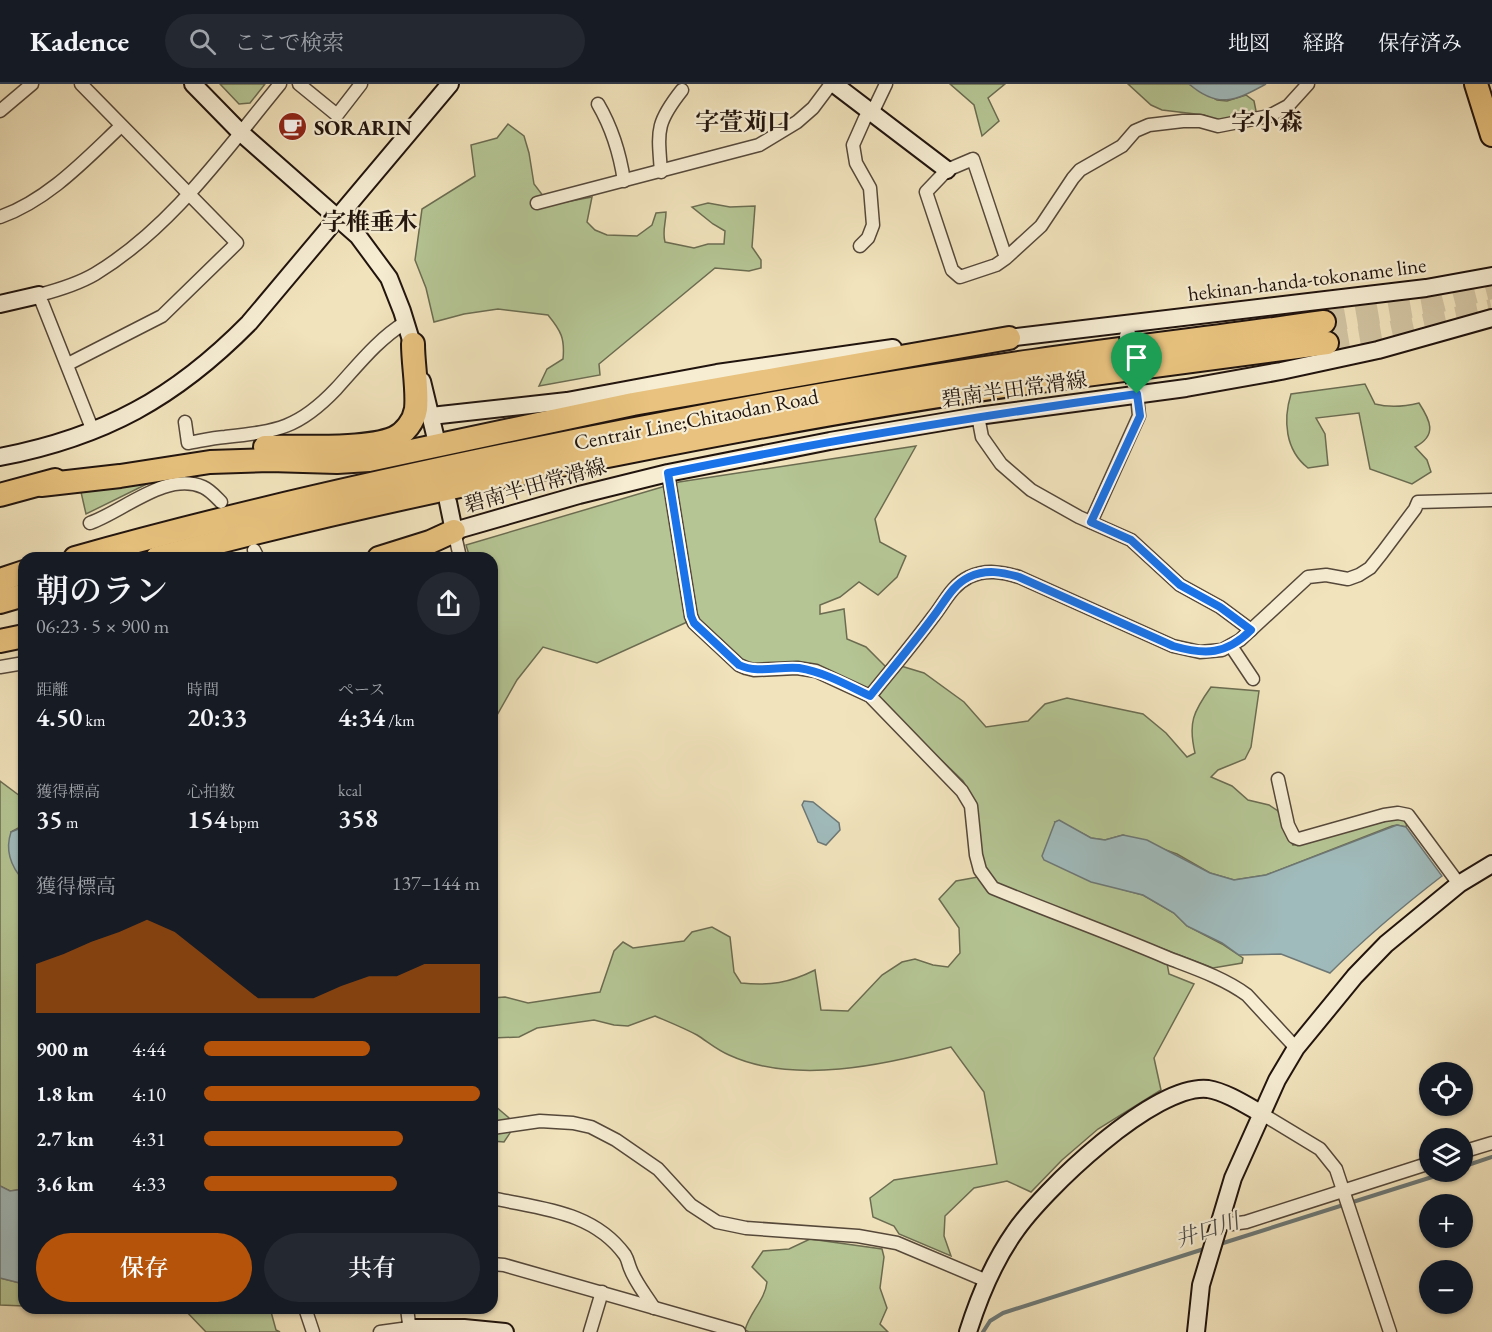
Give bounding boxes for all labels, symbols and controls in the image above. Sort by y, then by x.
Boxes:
search box [165,14,585,68]
text: Kadence [30,23,129,59]
icon: search [186,25,219,58]
text: ここで検索 [234,28,344,57]
text: 地図 [1228,29,1270,56]
text: 経路 [1303,29,1345,56]
text: 保存済み [1378,29,1462,56]
district label: 字萱苅口 [695,106,791,137]
district label: 字小森 [1231,106,1303,137]
cafe icon: SORARIN [277,111,309,143]
place label: SORARIN [314,114,412,141]
district label: 字椎垂木 [322,206,418,237]
street label: hekinan-handa-tokoname line [1186,251,1428,307]
pin [1111,332,1162,394]
icon: arrive [1120,341,1153,374]
street label: 碧南半田常滑線 [939,365,1089,413]
street label: Centrair Line;Chitaodan Road [571,382,821,456]
street label: 碧南半田常滑線 [461,452,609,518]
text: 朝のラン [36,569,168,612]
button: share [417,572,480,635]
text: 06:23 · 5 × 900 m [36,613,169,639]
text: 距離 [36,679,68,700]
text: 時間 [187,679,219,700]
text: ペース [338,679,385,700]
text: 4.50 [36,700,82,734]
text: 20:33 [187,700,247,734]
text: 4:34 [338,700,385,734]
text: km [82,710,105,731]
text: /km [385,710,415,731]
text: kcal [338,780,362,801]
text: 獲得標高 [36,781,100,802]
text: 心拍数 [187,781,235,802]
text: 358 [338,801,378,835]
text: 35 [36,802,63,836]
text: 154 [187,802,227,836]
text: m [63,812,78,833]
text: bpm [227,812,259,833]
text: 137–144 m [392,870,480,896]
text: 獲得標高 [36,873,116,899]
text: 900 m [36,1036,89,1062]
text: 4:44 [132,1036,166,1062]
map controls [1419,1062,1473,1314]
button: locate [1419,1062,1473,1116]
text: 1.8 km [36,1081,94,1107]
text: 4:10 [132,1081,166,1107]
text: 2.7 km [36,1126,94,1152]
text: 4:31 [132,1126,166,1152]
button: layers [1419,1128,1473,1182]
text: 3.6 km [36,1171,94,1197]
text: 4:33 [132,1171,166,1197]
button: + [1419,1194,1473,1248]
water label: 井口川 [1171,1205,1245,1254]
button: 保存 [36,1233,252,1302]
button: 共有 [264,1233,480,1302]
button: − [1419,1260,1473,1314]

